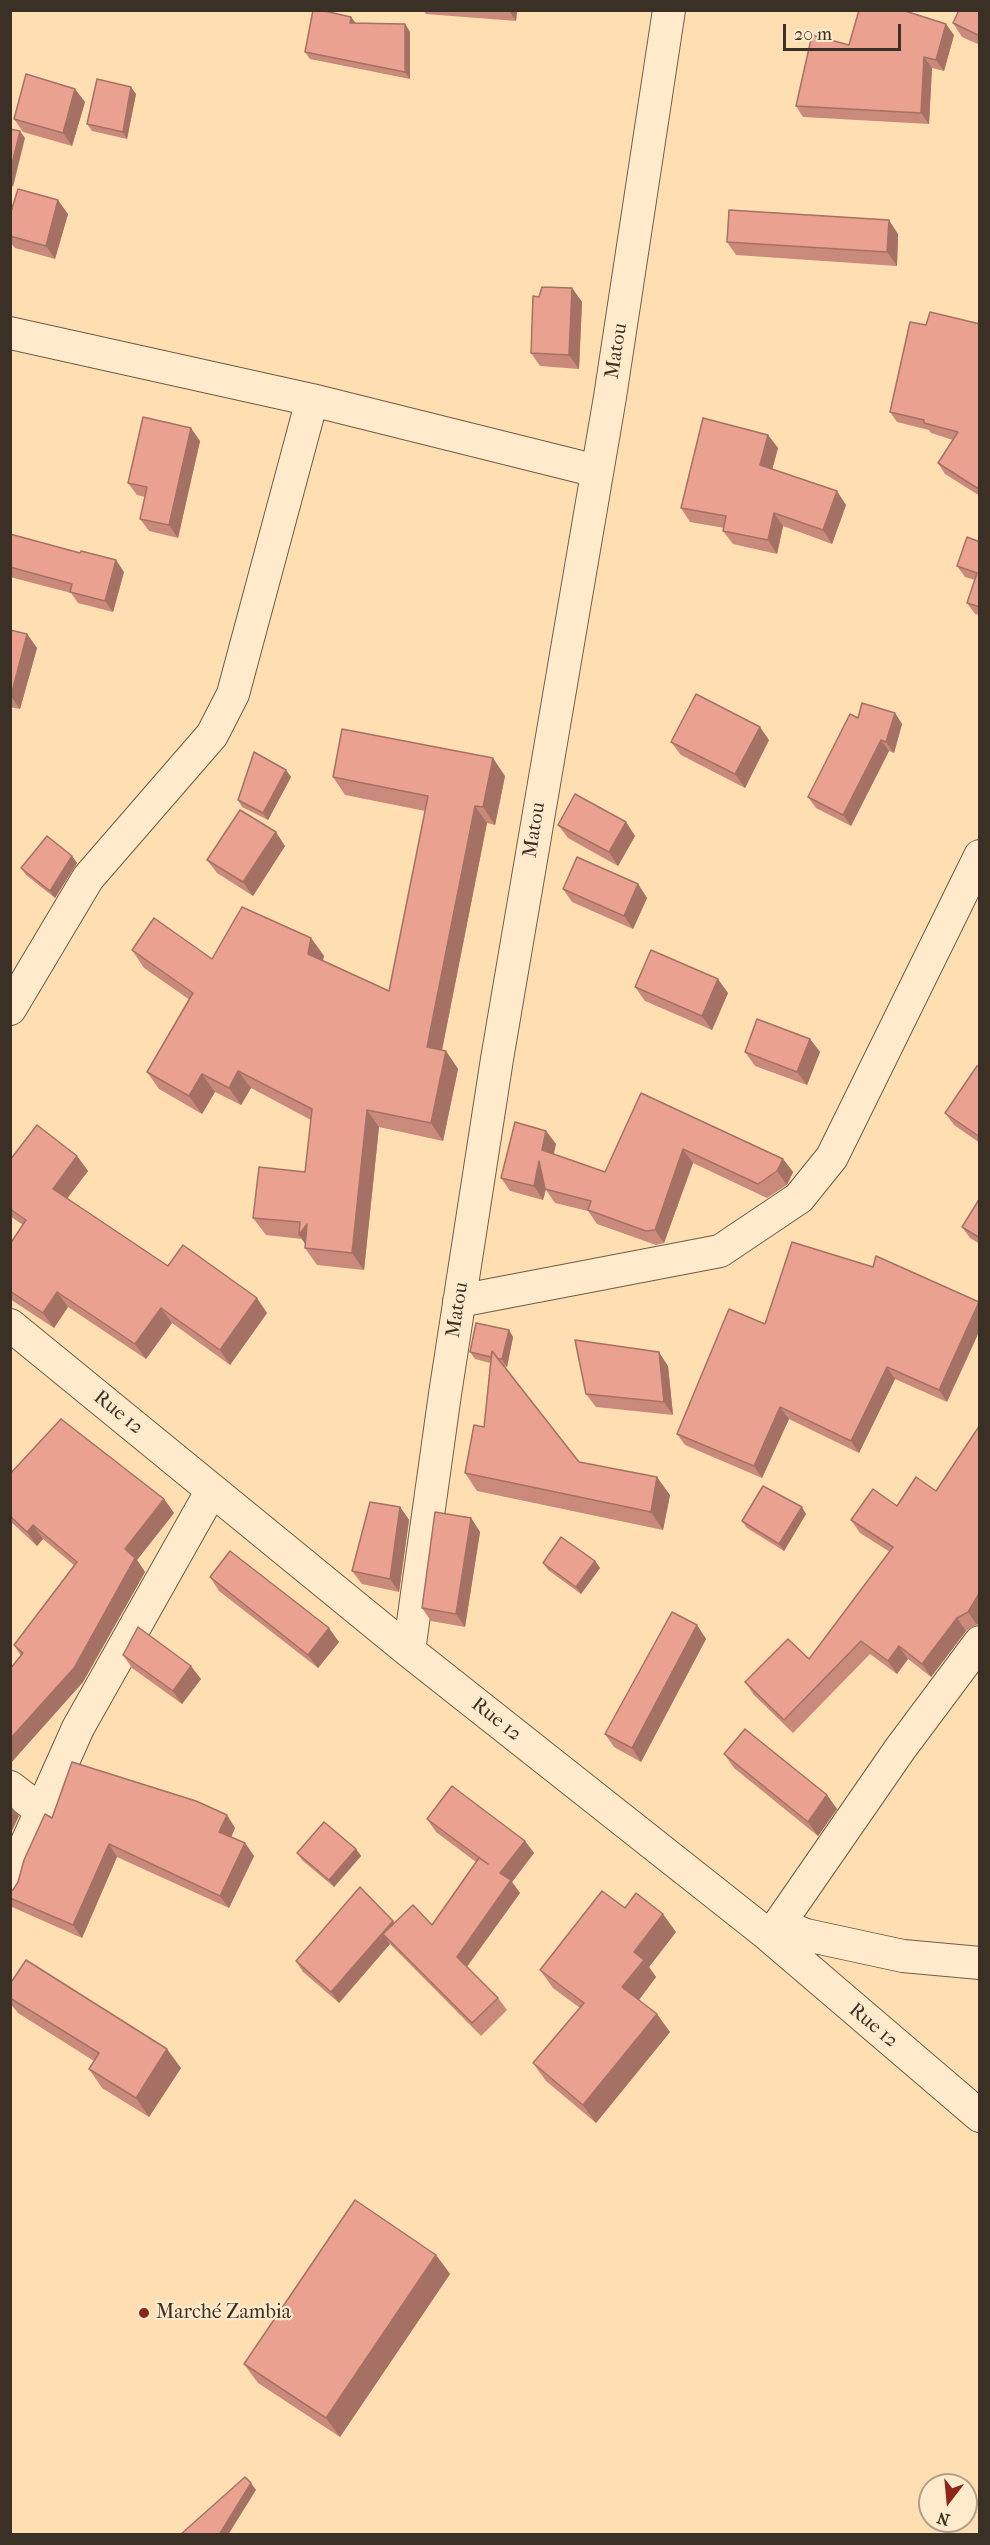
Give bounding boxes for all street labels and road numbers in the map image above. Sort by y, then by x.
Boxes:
street label: Matou [601,321,633,381]
street label: Matou [519,800,551,860]
street label: Matou [442,1280,474,1340]
street label: Rue 12 [88,1386,148,1440]
street label: Rue 12 [466,1693,526,1747]
street label: Rue 12 [843,1998,903,2054]

